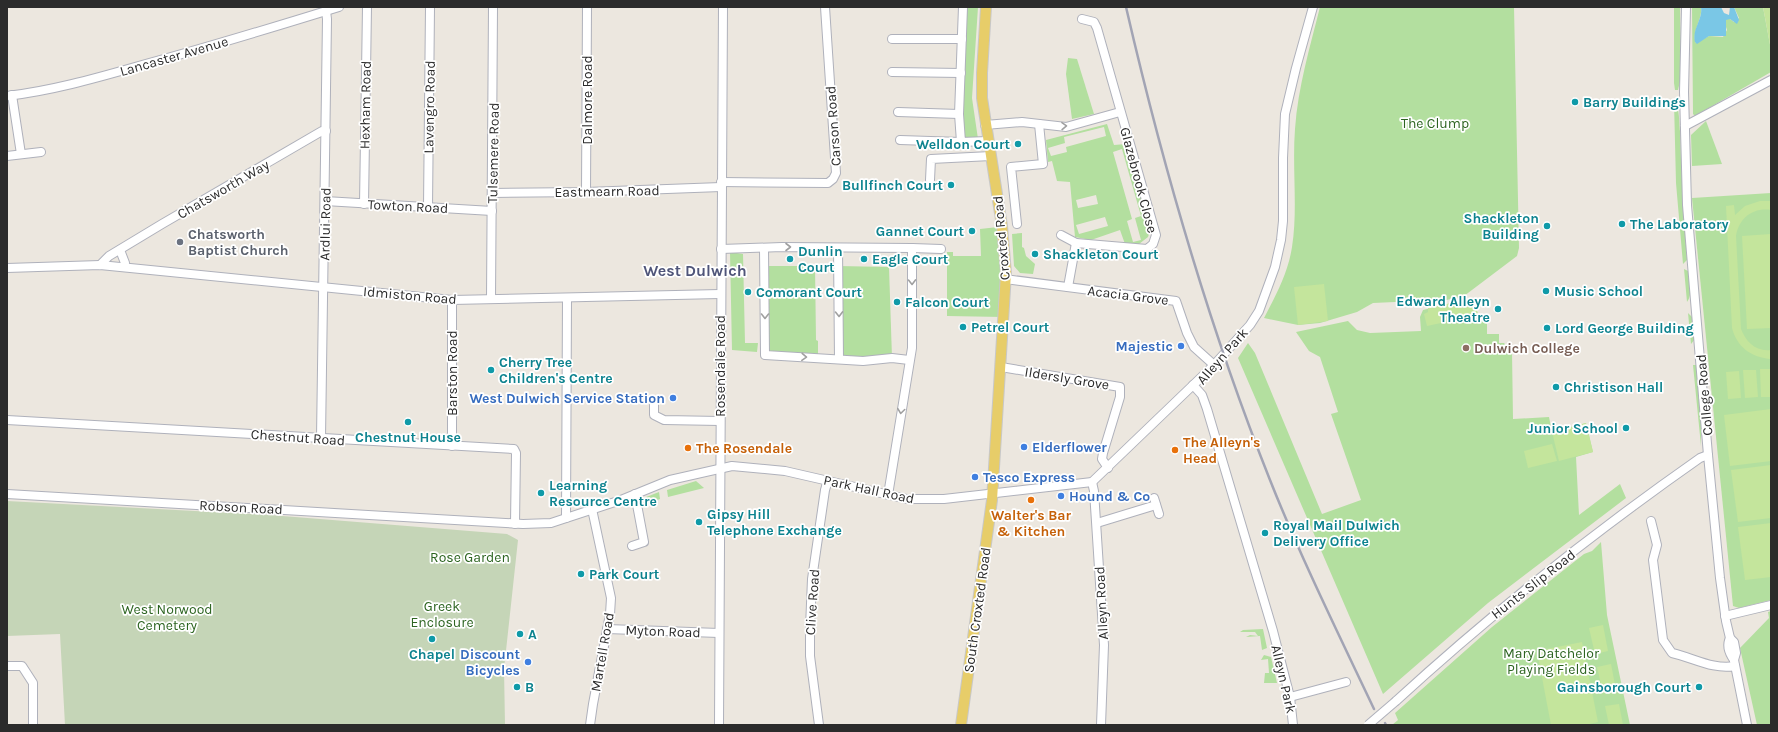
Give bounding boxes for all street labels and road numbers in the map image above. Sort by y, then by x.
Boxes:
street label: Lancaster Avenue [118,33,230,80]
street label: Dalmore Road [579,55,596,145]
street label: Lavengro Road [420,60,439,154]
street label: Hexham Road [356,61,375,149]
street label: Carson Road [822,85,845,167]
street label: Tulsemere Road [484,102,503,204]
street label: Glazebrook Close [1116,125,1161,235]
street label: Chatsworth Way [174,156,273,223]
street label: Eastmearn Road [554,182,660,201]
street label: Ardlui Road [316,187,335,261]
street label: Croxted Road [989,195,1014,281]
street label: Towton Road [367,196,449,217]
street label: Acacia Grove [1087,282,1169,309]
street label: Idmiston Road [363,283,457,308]
street label: Rosendale Road [712,315,729,417]
street label: Alleyn Park [1193,324,1252,388]
street label: Barston Road [444,330,461,416]
street label: College Road [1692,353,1717,437]
street label: Ildersly Grove [1023,363,1110,394]
street label: Chestnut Road [250,426,346,449]
street label: Park Hall Road [822,472,916,507]
street label: Robson Road [199,497,283,518]
street label: South Croxted Road [960,546,995,674]
street label: Hunts Slip Road [1488,546,1579,623]
street label: Alleyn Road [1091,566,1112,640]
street label: Clive Road [802,568,823,636]
street label: Martell Road [587,611,618,693]
street label: Myton Road [625,622,701,641]
street label: Alleyn Park [1267,643,1300,715]

